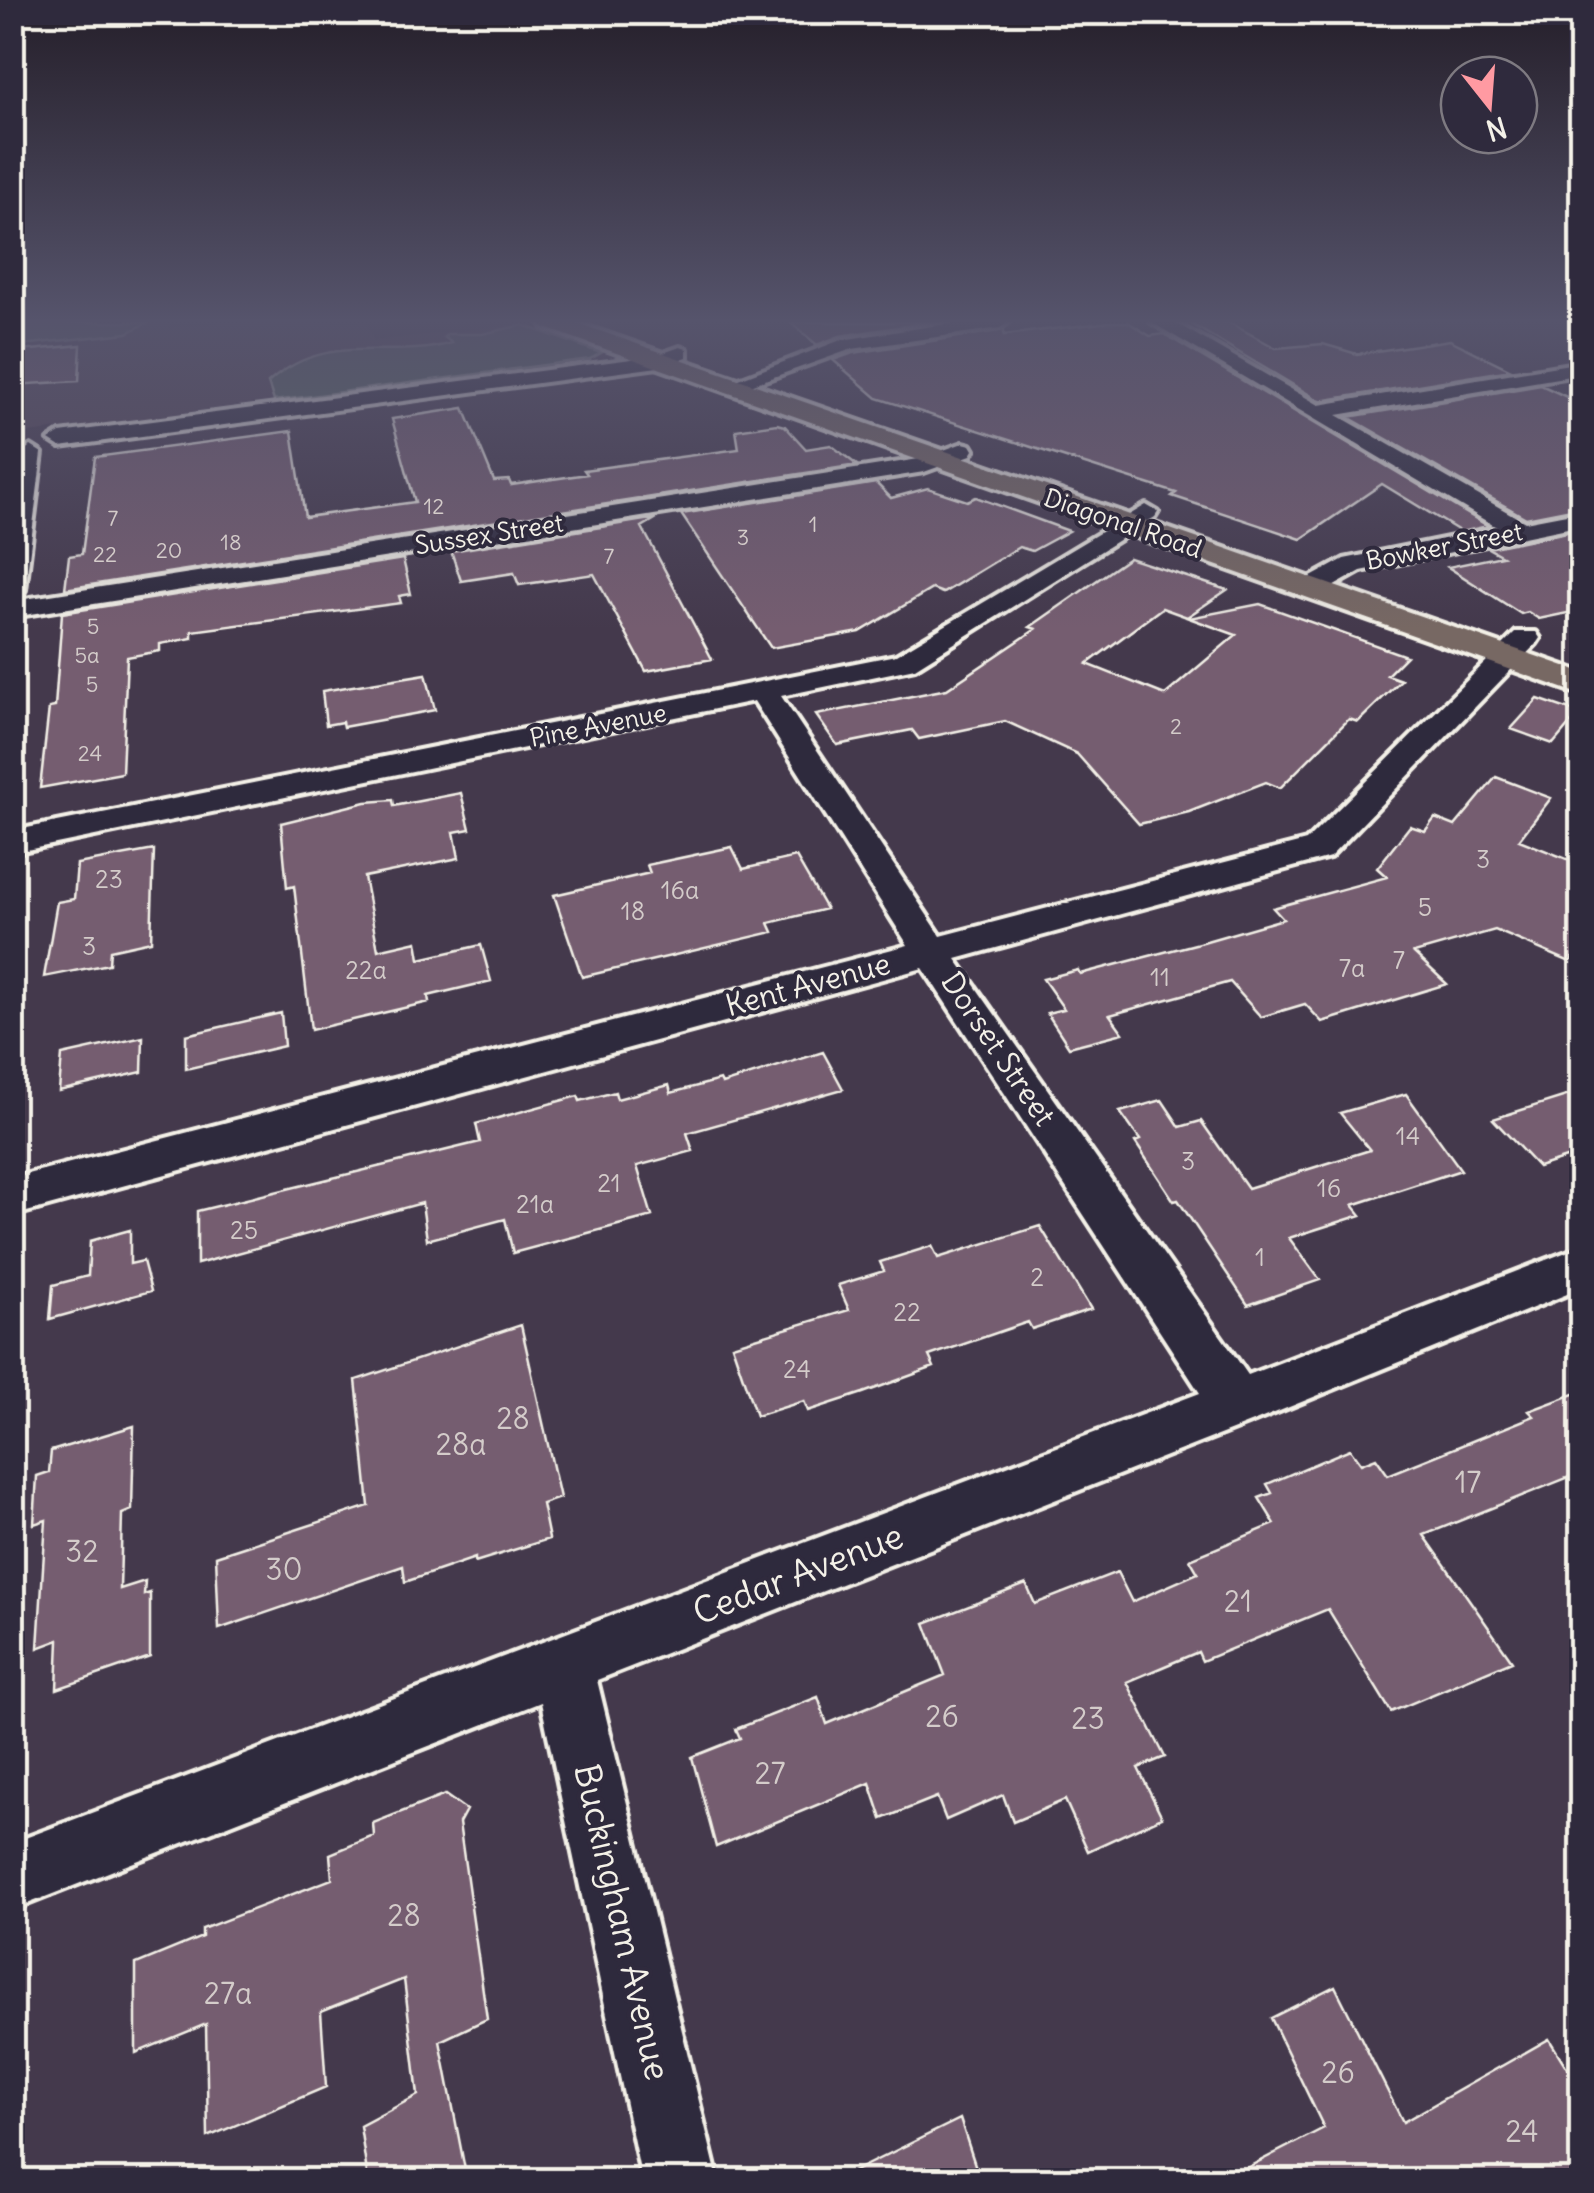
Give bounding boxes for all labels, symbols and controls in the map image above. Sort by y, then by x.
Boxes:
north arrow [1439,55,1539,155]
text: N [1482,109,1511,149]
street label: Diagonal Road [1040,481,1206,565]
house number: 12 [424,492,444,520]
house number: 7 [108,504,119,532]
street label: Sussex Street [413,506,565,562]
house number: 1 [809,510,817,538]
street label: Bowker Street [1363,515,1525,577]
house number: 3 [737,523,749,551]
house number: 18 [220,528,242,556]
house number: 20 [156,536,182,564]
house number: 22 [93,540,117,568]
house number: 7 [604,542,615,570]
house number: 5 [87,612,99,640]
house number: 5a [74,641,100,669]
house number: 5 [86,670,98,698]
street label: Pine Avenue [527,696,669,754]
house number: 2 [1170,712,1182,740]
house number: 24 [78,739,102,767]
house number: 3 [1476,843,1490,875]
house number: 23 [95,863,123,895]
house number: 16a [661,874,699,906]
house number: 5 [1418,891,1432,923]
house number: 18 [621,895,645,927]
house number: 3 [82,930,96,962]
street label: Kent Avenue [721,944,894,1024]
house number: 7 [1393,944,1405,976]
house number: 7a [1339,952,1365,984]
house number: 22a [345,954,387,986]
house number: 11 [1150,961,1170,993]
street label: Dorset Street [933,964,1064,1133]
house number: 14 [1396,1120,1420,1152]
house number: 3 [1181,1145,1195,1177]
house number: 21 [597,1167,621,1199]
house number: 16 [1317,1172,1341,1204]
house number: 21a [516,1188,554,1220]
house number: 25 [230,1214,258,1246]
house number: 1 [1255,1241,1265,1273]
house number: 2 [1030,1261,1044,1293]
house number: 22 [893,1296,921,1328]
house number: 24 [783,1353,811,1385]
house number: 28 [496,1399,530,1437]
house number: 28a [436,1425,486,1463]
house number: 17 [1455,1463,1481,1501]
street label: Cedar Avenue [686,1513,909,1633]
house number: 32 [65,1532,99,1570]
house number: 30 [266,1550,302,1588]
house number: 21 [1224,1582,1252,1620]
house number: 26 [925,1697,959,1735]
house number: 23 [1071,1699,1105,1737]
house number: 27 [754,1754,786,1792]
street label: Buckingham Avenue [565,1759,681,2084]
house number: 28 [387,1896,421,1934]
house number: 27a [204,1974,252,2012]
house number: 26 [1321,2053,1355,2091]
house number: 24 [1505,2112,1539,2150]

